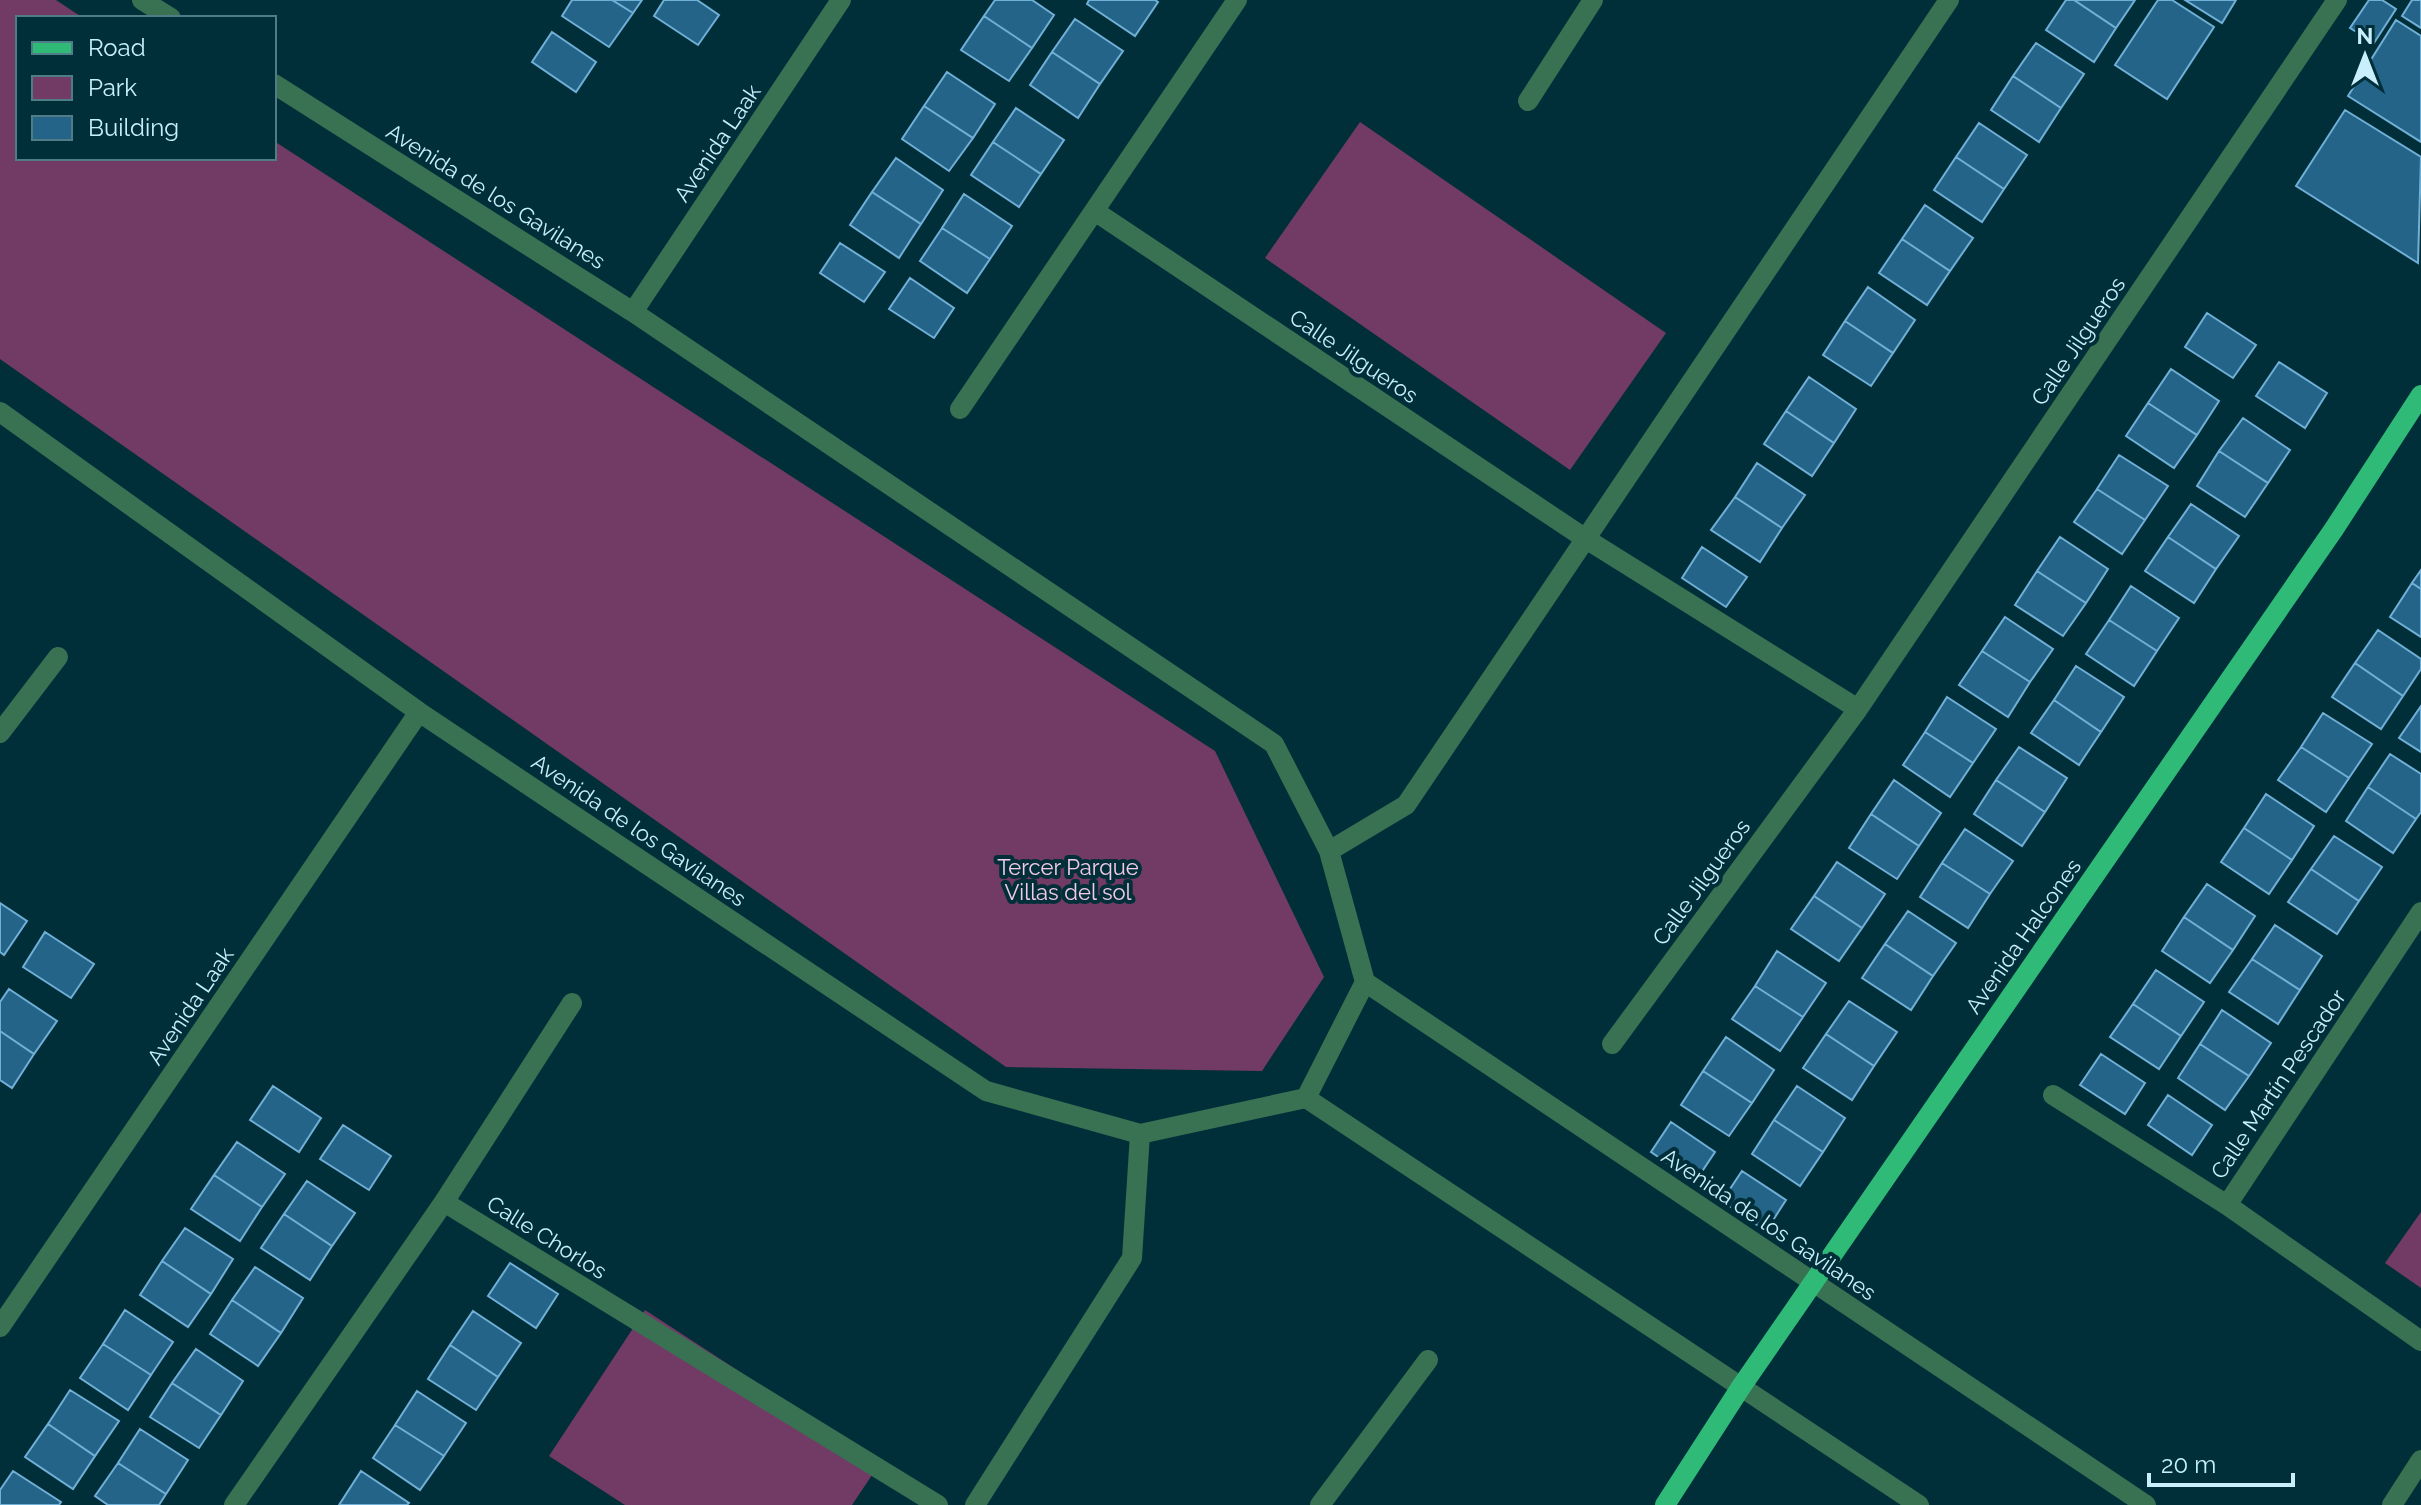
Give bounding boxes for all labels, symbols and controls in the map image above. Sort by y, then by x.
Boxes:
legend [16,16,276,160]
north arrow [2325,16,2405,96]
text: N [2357,23,2373,49]
text: Road [88,33,146,62]
text: Park [88,73,137,102]
street label: Avenida Laak [668,79,766,207]
text: Building [88,113,179,142]
street label: Avenida de los Gavilanes [382,118,610,274]
street label: Calle Jilgueros [2026,272,2130,410]
street label: Calle Jilgueros [1285,304,1423,408]
street label: Avenida de los Gavilanes [527,748,751,912]
street label: Calle Jilgueros [1647,814,1755,950]
park label: Tercer Parque Villas del sol [997,854,1139,905]
street label: Avenida Halcones [1960,854,2086,1018]
street label: Avenida Laak [141,942,239,1070]
street label: Calle Martín Pescador [2205,984,2351,1184]
street label: Avenida de los Gavilanes [1657,1142,1881,1306]
street label: Calle Chorlos [482,1190,612,1284]
scale bar [2149,1437,2293,1487]
text: 20 m [2161,1450,2216,1479]

